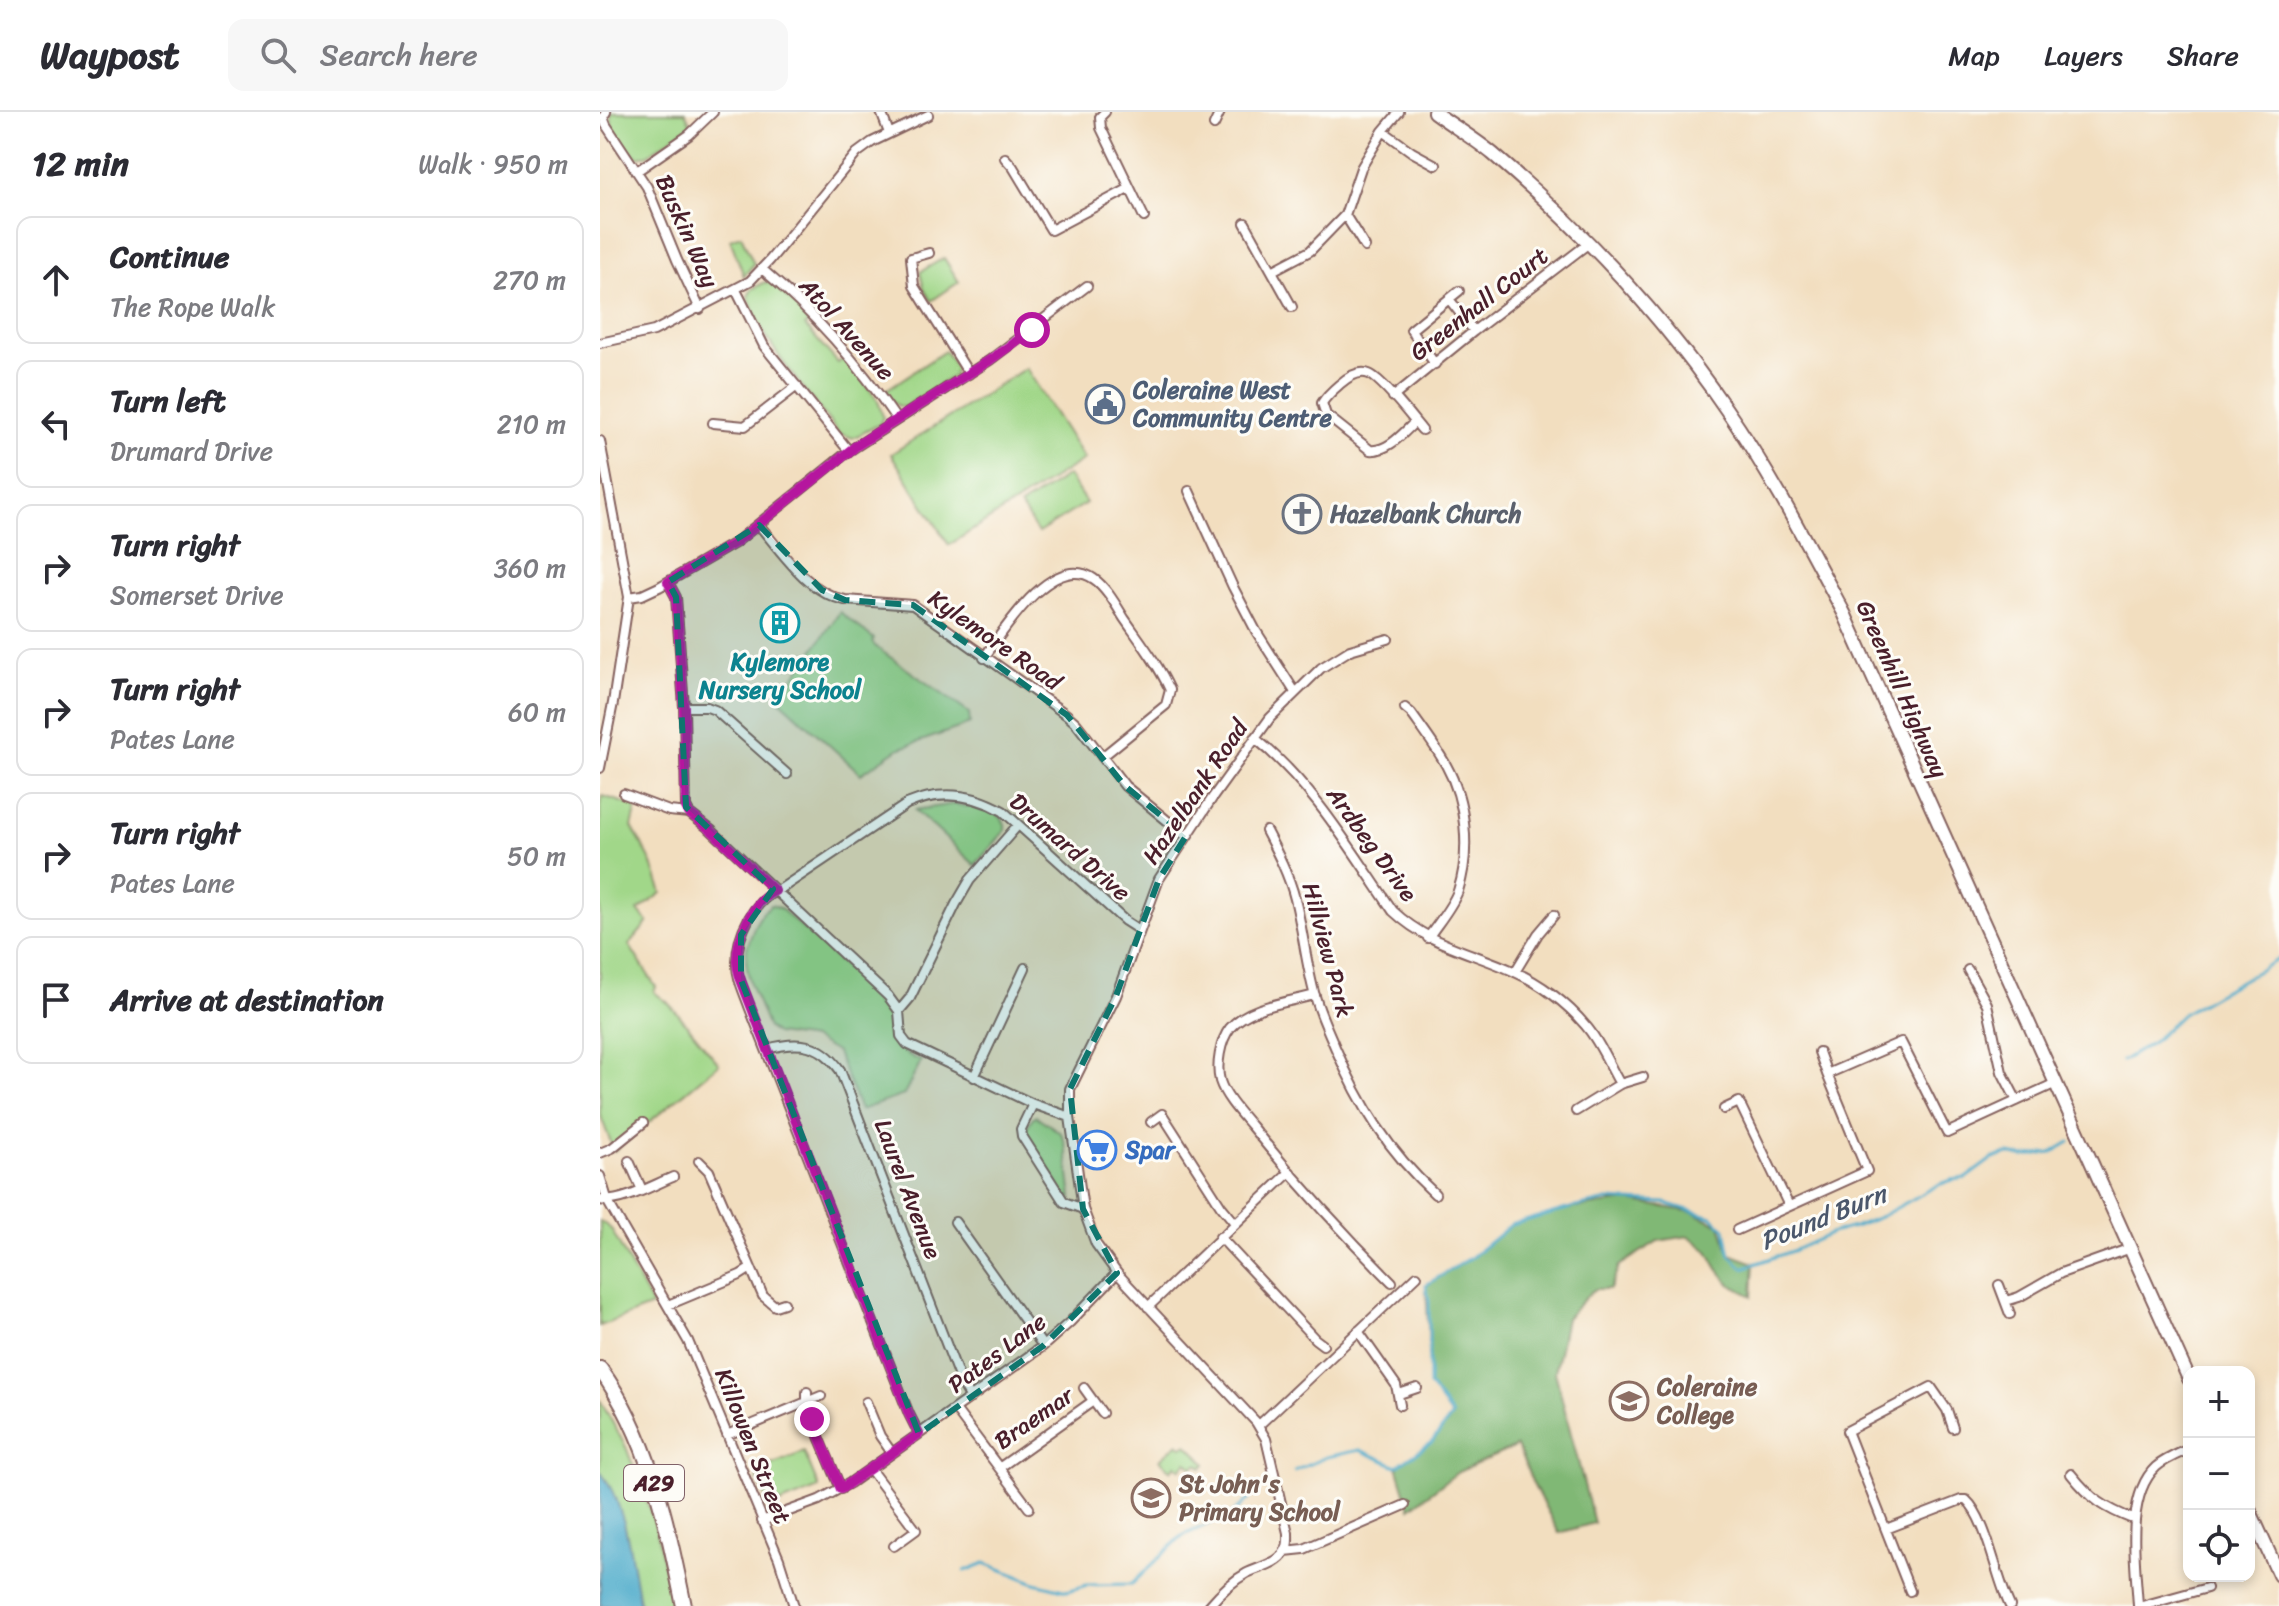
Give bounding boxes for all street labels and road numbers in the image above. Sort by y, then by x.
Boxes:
street label: Buskin Way [643,167,731,295]
street label: Greenhall Court [1400,236,1558,372]
street label: Atol Avenue [788,266,906,391]
street label: Kylemore Road [919,578,1072,703]
street label: Greenhill Highway [1844,593,1960,785]
street label: Hazelbank Road [1131,710,1260,873]
street label: Ardbeg Drive [1315,776,1429,911]
street label: Drumard Drive [999,782,1141,912]
street label: Hillview Park [1290,878,1366,1022]
street label: Laurel Avenue [862,1113,954,1266]
street label: Pates Lane [938,1302,1056,1404]
street label: Killowen Street [703,1362,803,1530]
street label: Braemar [985,1374,1084,1461]
road number: A29 [624,1465,684,1501]

